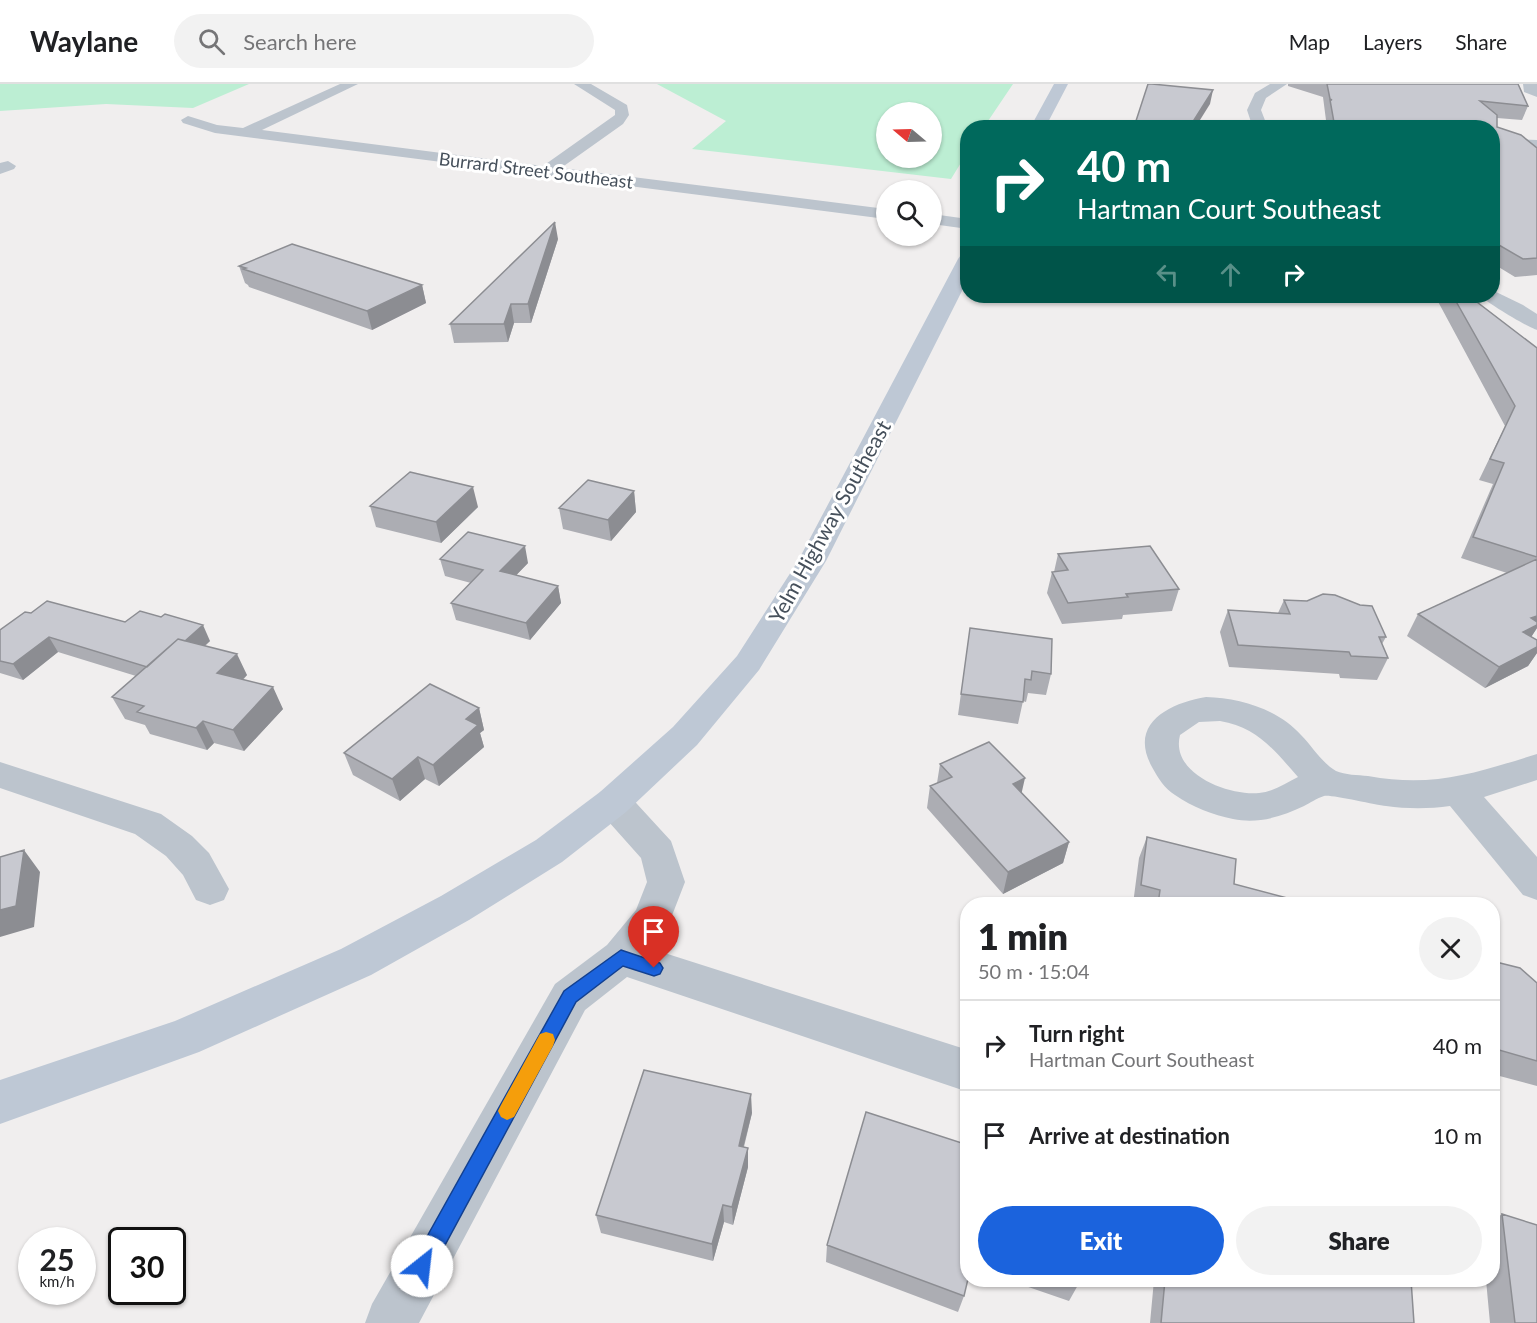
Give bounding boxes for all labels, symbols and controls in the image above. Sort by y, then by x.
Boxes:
search box [174,14,594,68]
text: Waylane [30,24,138,58]
icon: search [195,25,228,58]
text: Search here [243,28,357,55]
text: Map [1289,29,1330,54]
text: Layers [1363,29,1422,54]
text: Share [1455,29,1507,54]
north arrow [876,102,942,168]
map controls [876,102,942,246]
text: 40 m [1077,141,1171,191]
icon: right [978,144,1056,222]
street label: Burrard Street Southeast [438,147,635,193]
button: search [876,180,942,246]
text: Hartman Court Southeast [1077,192,1381,225]
icon: left [1151,258,1184,291]
icon: ahead [1214,258,1247,291]
icon: right [1277,258,1310,291]
street label: Yelm Highway Southeast [763,415,895,627]
pin [628,906,679,968]
text: 1 min [978,914,1068,958]
icon: arrive [637,915,670,948]
button: close [1419,917,1482,980]
text: 50 m · 15:04 [978,959,1090,983]
text: Turn right [1029,1020,1124,1047]
icon: right [978,1029,1011,1062]
text: 40 m [1433,1032,1482,1059]
text: Hartman Court Southeast [1029,1047,1254,1071]
icon: arrive [978,1119,1011,1152]
text: Arrive at destination [1029,1122,1230,1149]
text: 10 m [1433,1122,1482,1149]
button: Exit [978,1206,1224,1275]
button: Share [1236,1206,1482,1275]
speed limit sign: 30 [108,1227,186,1305]
position arrow [390,1234,454,1298]
text: 25 [40,1241,74,1277]
text: km/h [39,1272,75,1290]

